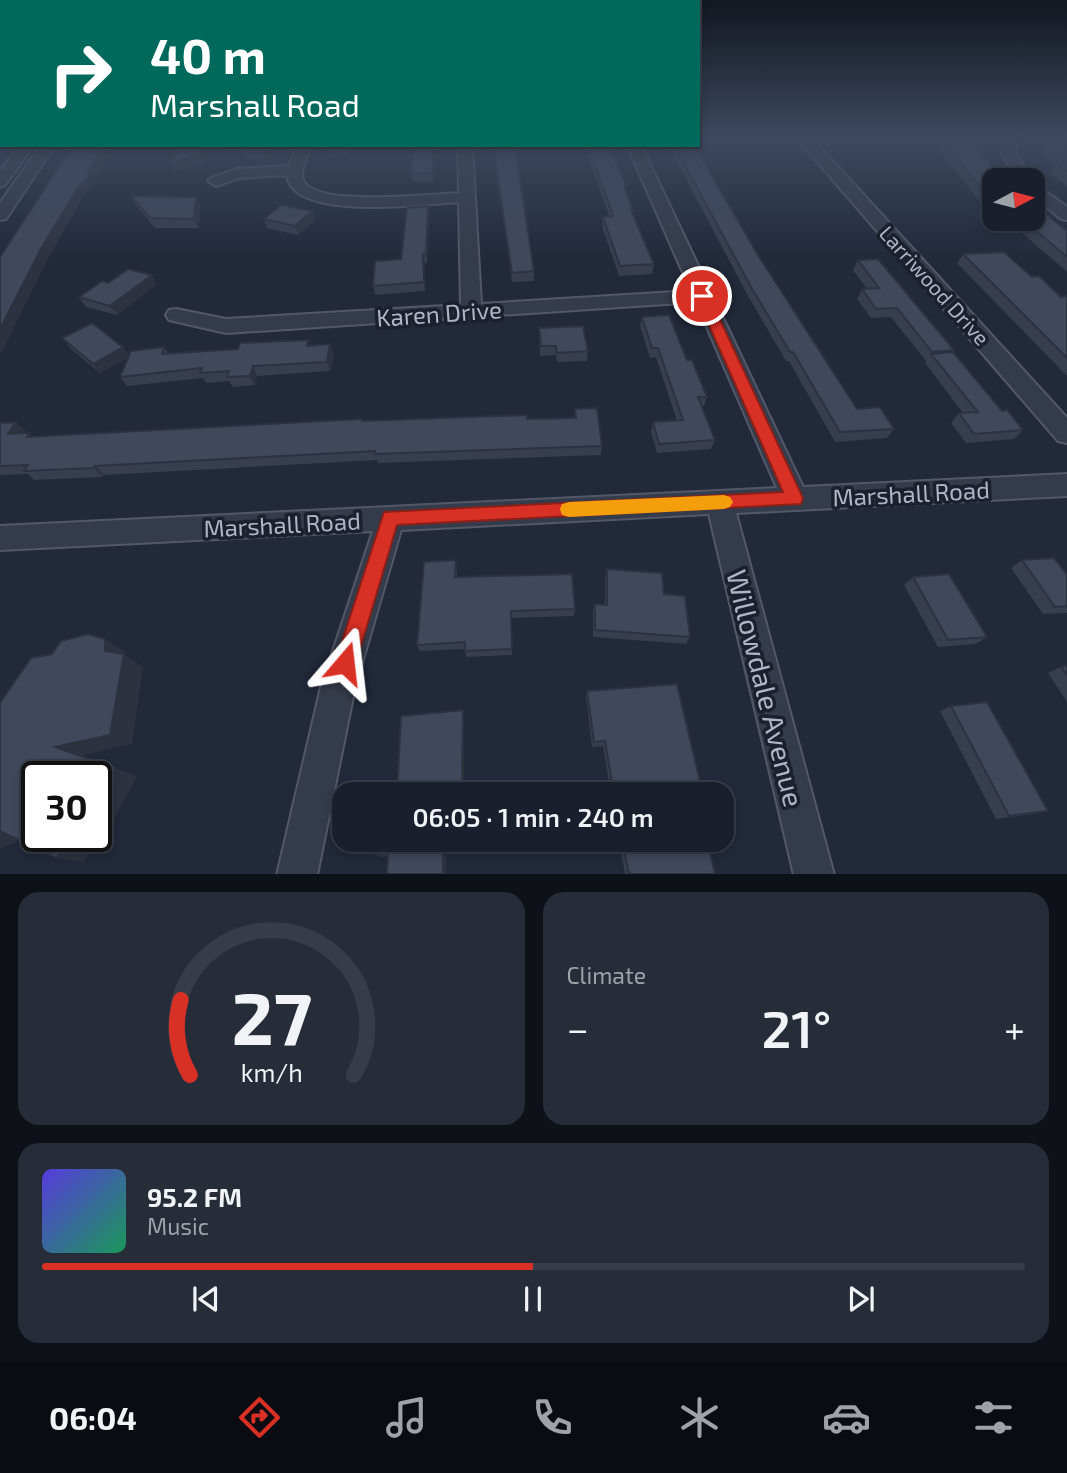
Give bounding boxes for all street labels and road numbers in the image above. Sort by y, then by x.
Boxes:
street label: Larriwood Drive [875,220,995,350]
street label: Karen Drive [375,294,503,332]
street label: Marshall Road [832,474,990,512]
street label: Marshall Road [203,505,361,543]
street label: Willowdale Avenue [720,566,812,810]

